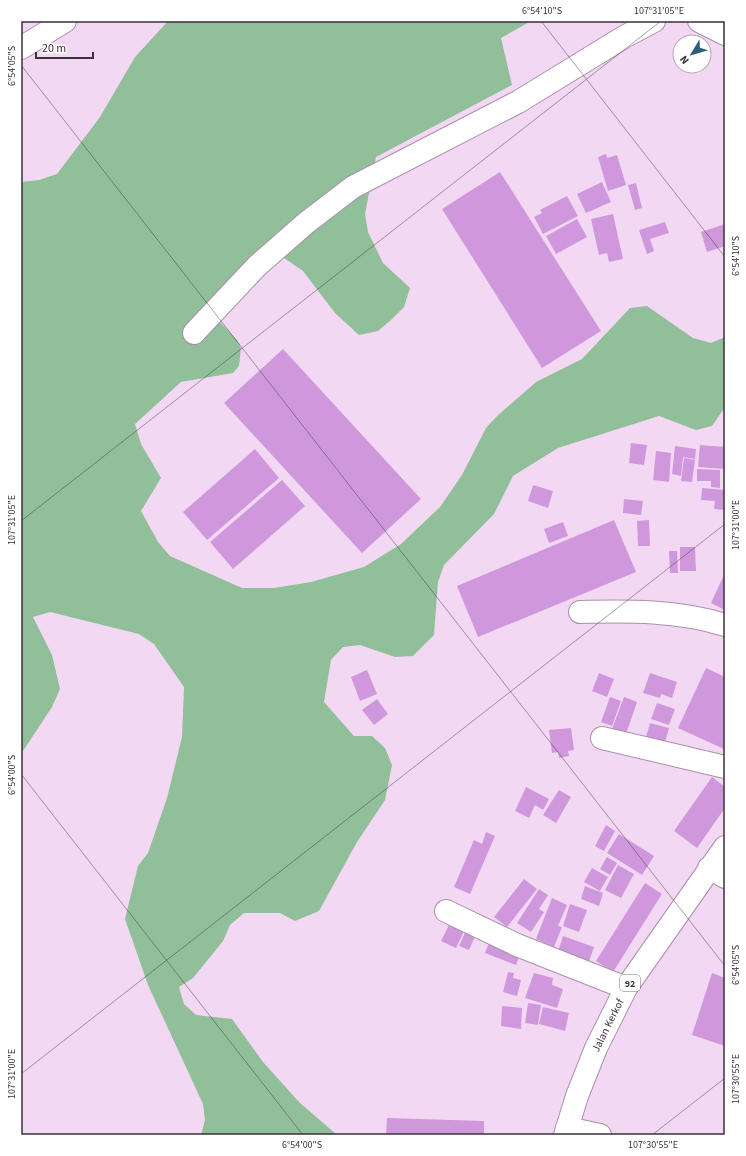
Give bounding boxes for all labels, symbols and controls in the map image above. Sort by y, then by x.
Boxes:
text: 6°54'10"S [522,4,562,18]
text: 107°31'05"E [634,4,684,18]
scale bar [36,34,93,60]
north arrow [672,34,712,74]
text: 20 m [42,40,66,57]
text: 6°54'05"S [5,46,19,86]
text: N [676,52,693,67]
text: 6°54'10"S [729,236,743,276]
text: 107°31'05"E [5,495,19,545]
text: 107°31'00"E [729,500,743,550]
text: 6°54'00"S [5,755,19,795]
text: 6°54'05"S [729,945,743,985]
road number: 92 [620,975,640,991]
street label: Jalan Kerkof [588,996,628,1054]
text: 107°31'00"E [5,1049,19,1099]
text: 107°30'55"E [729,1054,743,1104]
text: 6°54'00"S [282,1138,322,1152]
text: 107°30'55"E [628,1138,678,1152]

